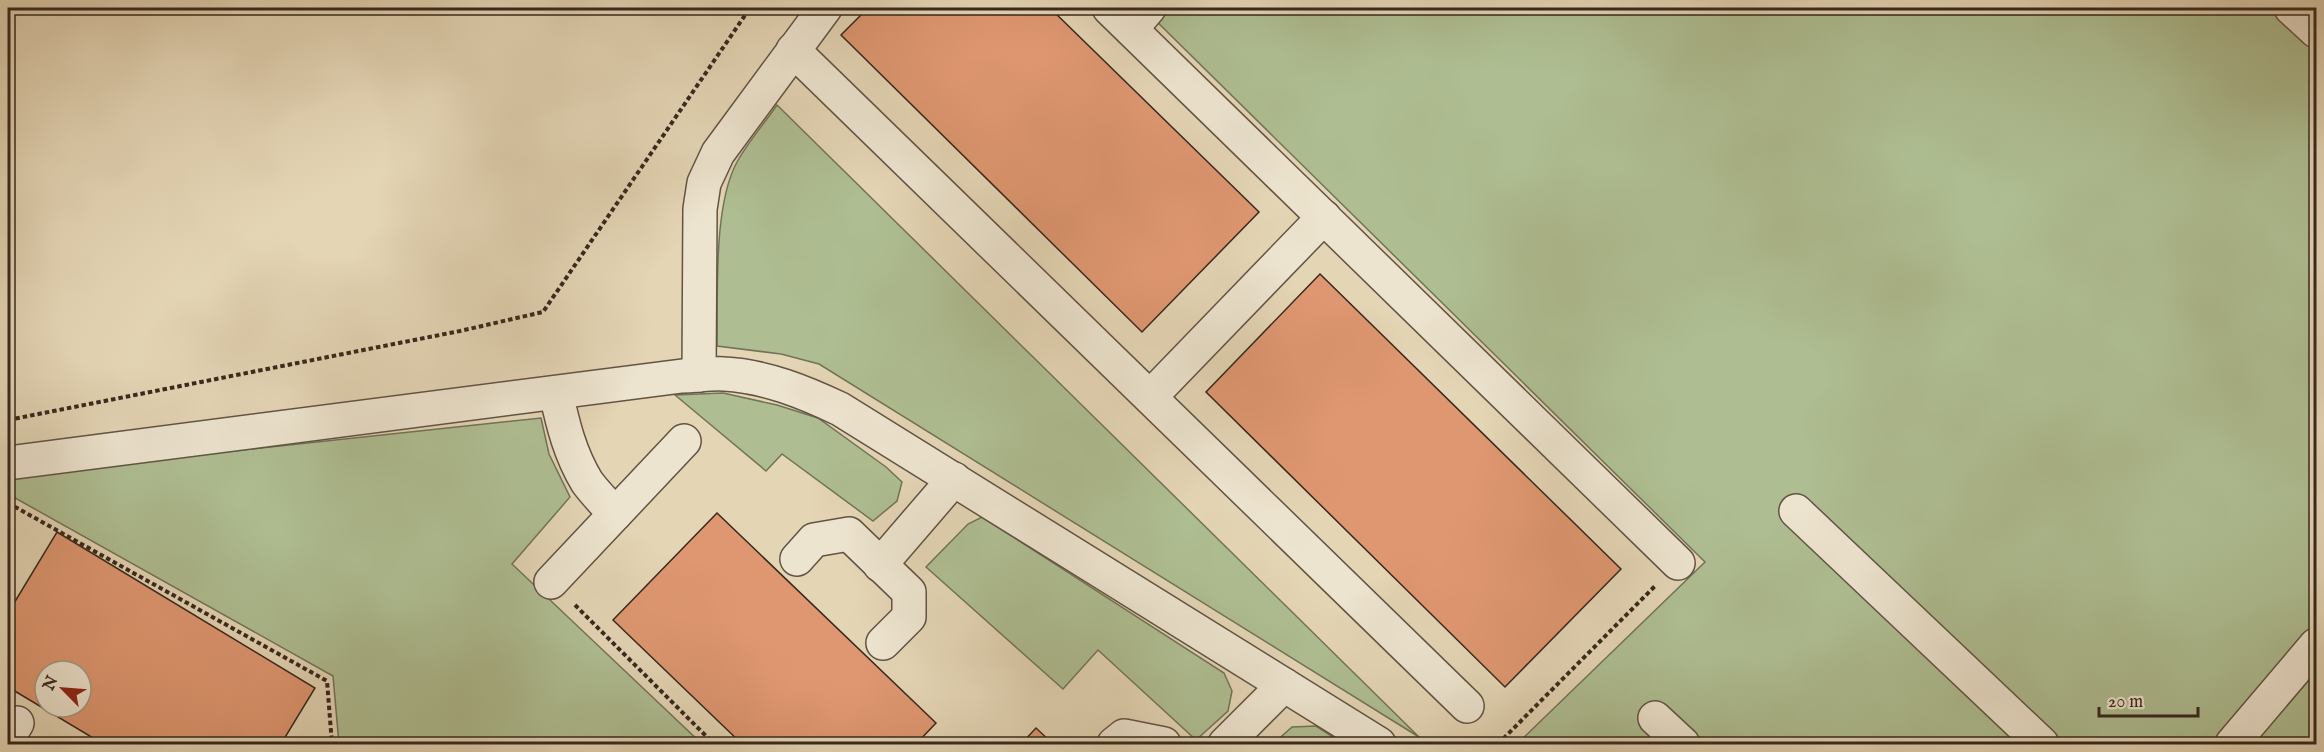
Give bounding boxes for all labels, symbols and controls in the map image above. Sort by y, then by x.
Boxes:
north arrow [33,659,93,719]
text: N [39,673,63,695]
scale bar [2099,680,2198,718]
text: 20 m [2108,691,2143,714]

